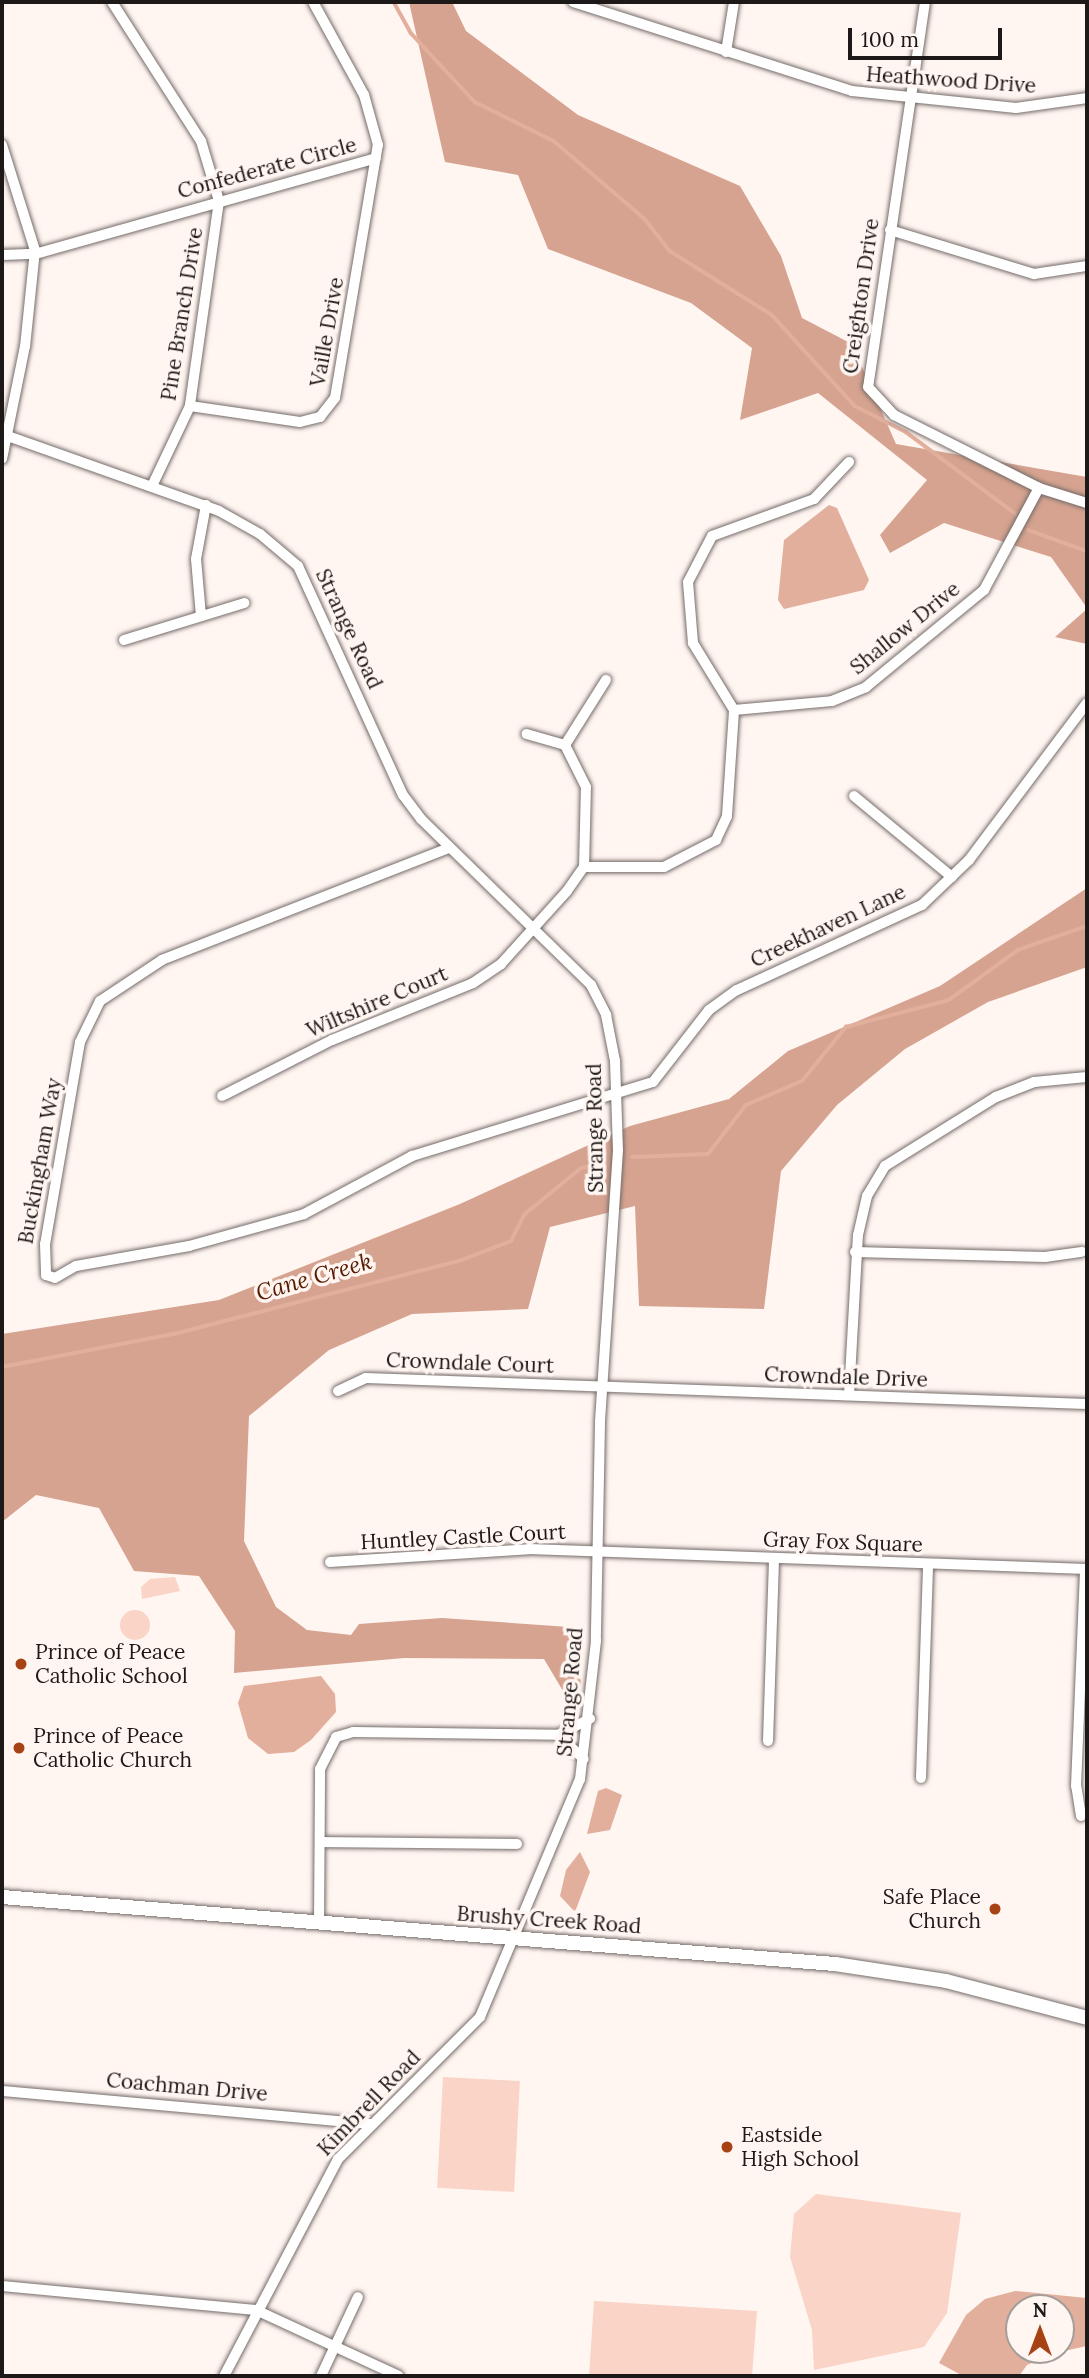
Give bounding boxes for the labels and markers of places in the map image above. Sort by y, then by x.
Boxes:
place label: Prince of Peace Catholic School [35,1639,188,1689]
marker: Prince of Peace Catholic School [13,1656,29,1672]
place label: Prince of Peace Catholic Church [33,1723,192,1773]
marker: Prince of Peace Catholic Church [11,1740,27,1756]
place label: Safe Place Church [883,1884,981,1934]
marker: Safe Place Church [987,1901,1003,1917]
place label: Eastside High School [741,2122,859,2172]
marker: Eastside High School [719,2139,735,2155]

